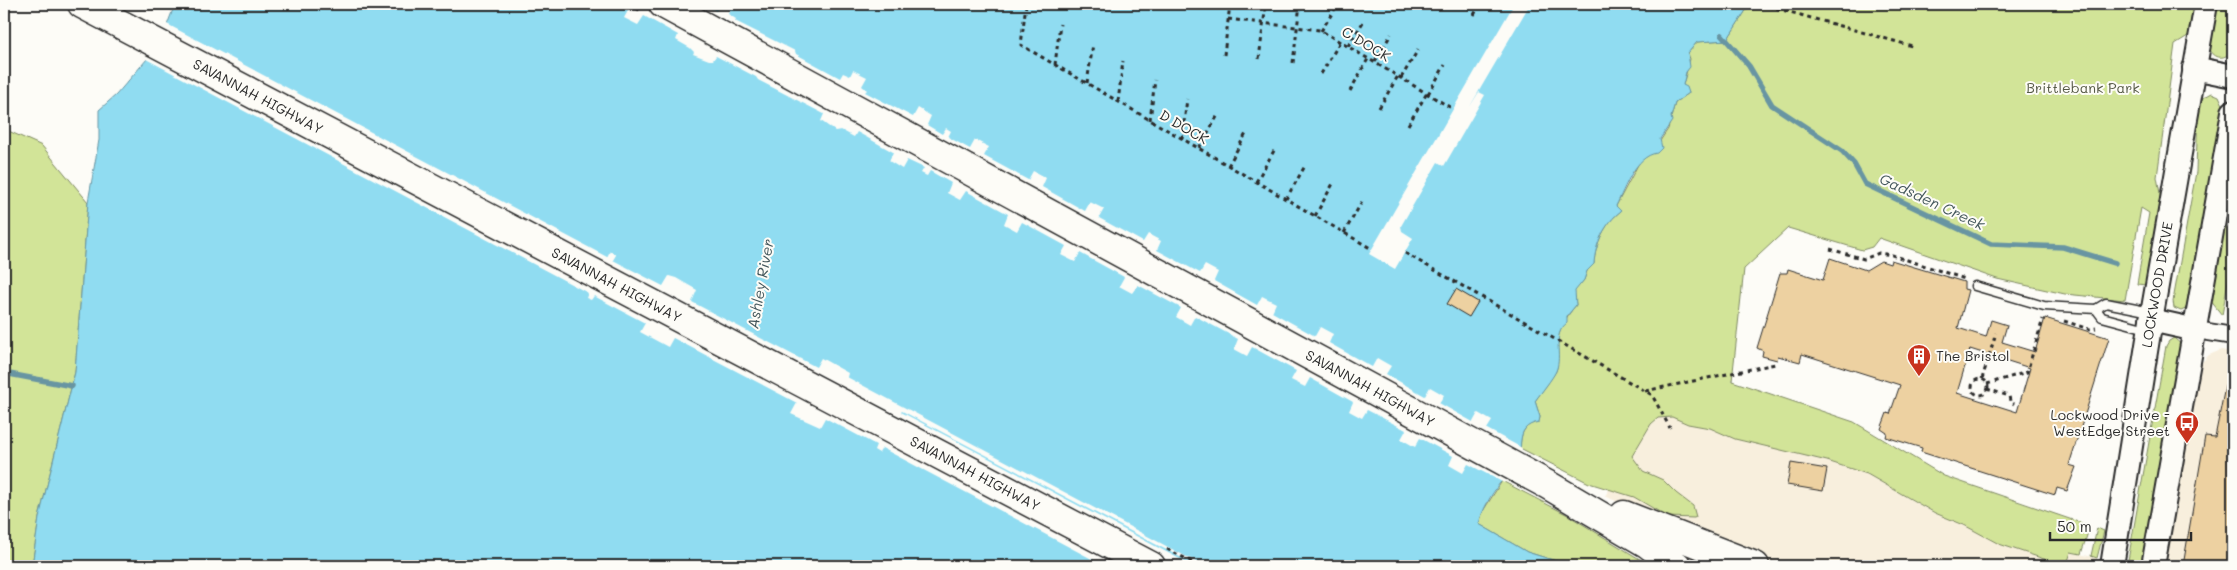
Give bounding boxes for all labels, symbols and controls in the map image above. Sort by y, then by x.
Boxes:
street label: C DOCK [1338,22,1395,66]
street label: SAVANNAH HIGHWAY [190,54,327,138]
park label: Brittlebank Park [2026,78,2140,97]
street label: D DOCK [1156,105,1213,148]
water label: Gadsden Creek [1877,168,1989,235]
street label: LOCKWOOD DRIVE [2137,220,2177,349]
water label: Ashley River [742,237,778,330]
street label: SAVANNAH HIGHWAY [548,243,685,327]
building icon: The Bristol [1906,343,1932,377]
street label: SAVANNAH HIGHWAY [1302,345,1439,431]
place label: The Bristol [1936,346,2010,365]
place label: Lockwood Drive - WestEdge Street [2050,405,2170,440]
bus stop icon: Lockwood Drive - WestEdge Street [2174,410,2200,444]
street label: SAVANNAH HIGHWAY [907,431,1044,515]
scale bar [2050,510,2191,542]
text: 50 m [2057,516,2092,536]

